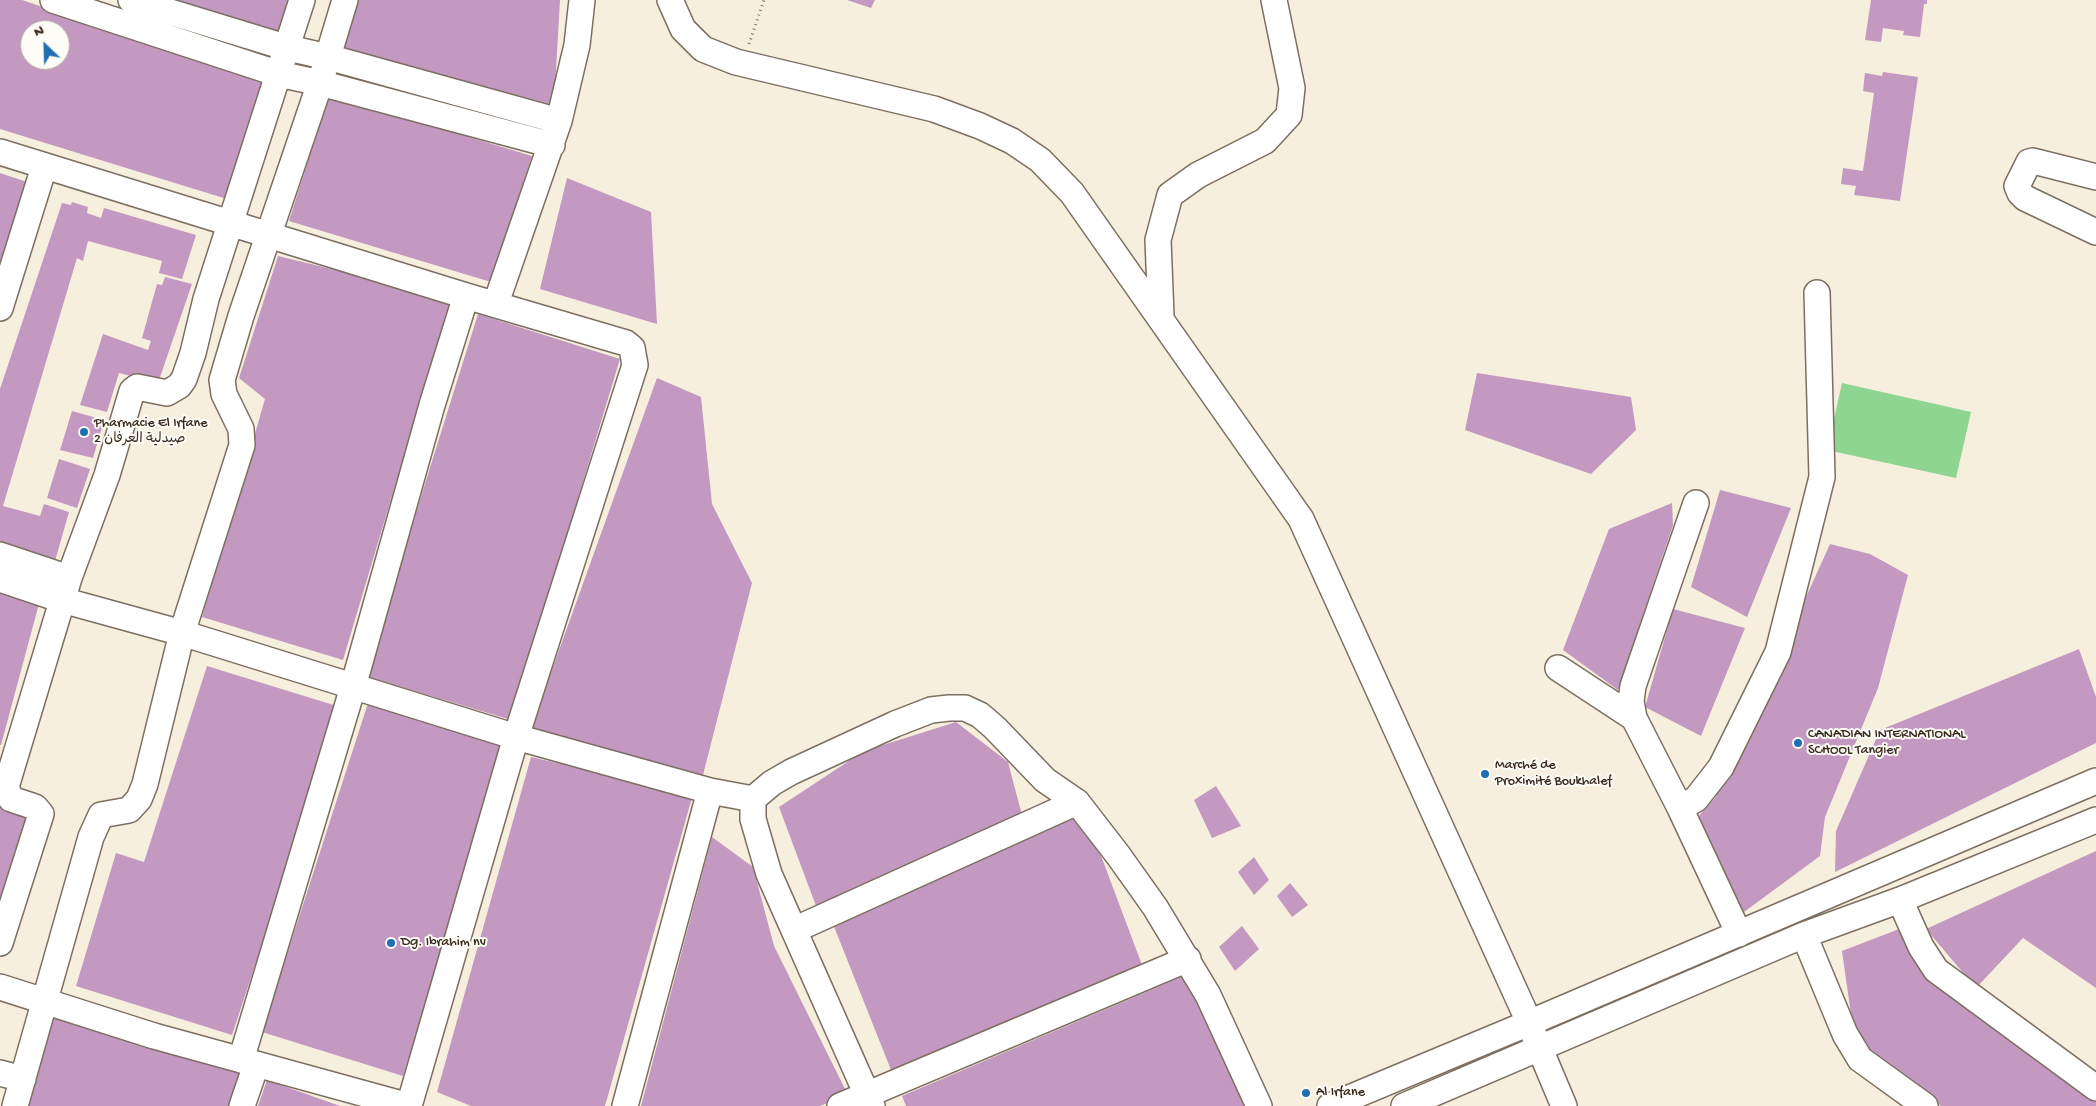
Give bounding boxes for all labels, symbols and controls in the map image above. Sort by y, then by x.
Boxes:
north arrow [20,20,70,70]
text: N [31,22,47,41]
place label: Pharmacie El Irfane صيدلية العرفان 2 [94,416,207,448]
marker: Pharmacie El Irfane صيدلية العرفان 2 [78,426,90,438]
place label: CANADIAN INTERNATIONAL SCHOOL Tangier [1808,727,1965,760]
marker: CANADIAN INTERNATIONAL SCHOOL Tangier [1792,737,1804,749]
place label: Marché de Proximité Boukhalef [1495,758,1612,790]
marker: Marché de Proximité Boukhalef [1479,768,1491,780]
place label: Dg. Ibrahim nv [401,935,486,951]
marker: Dg. Ibrahim nv [385,937,397,949]
place label: Al Irfane [1316,1085,1365,1101]
marker: Al Irfane [1300,1087,1312,1099]

